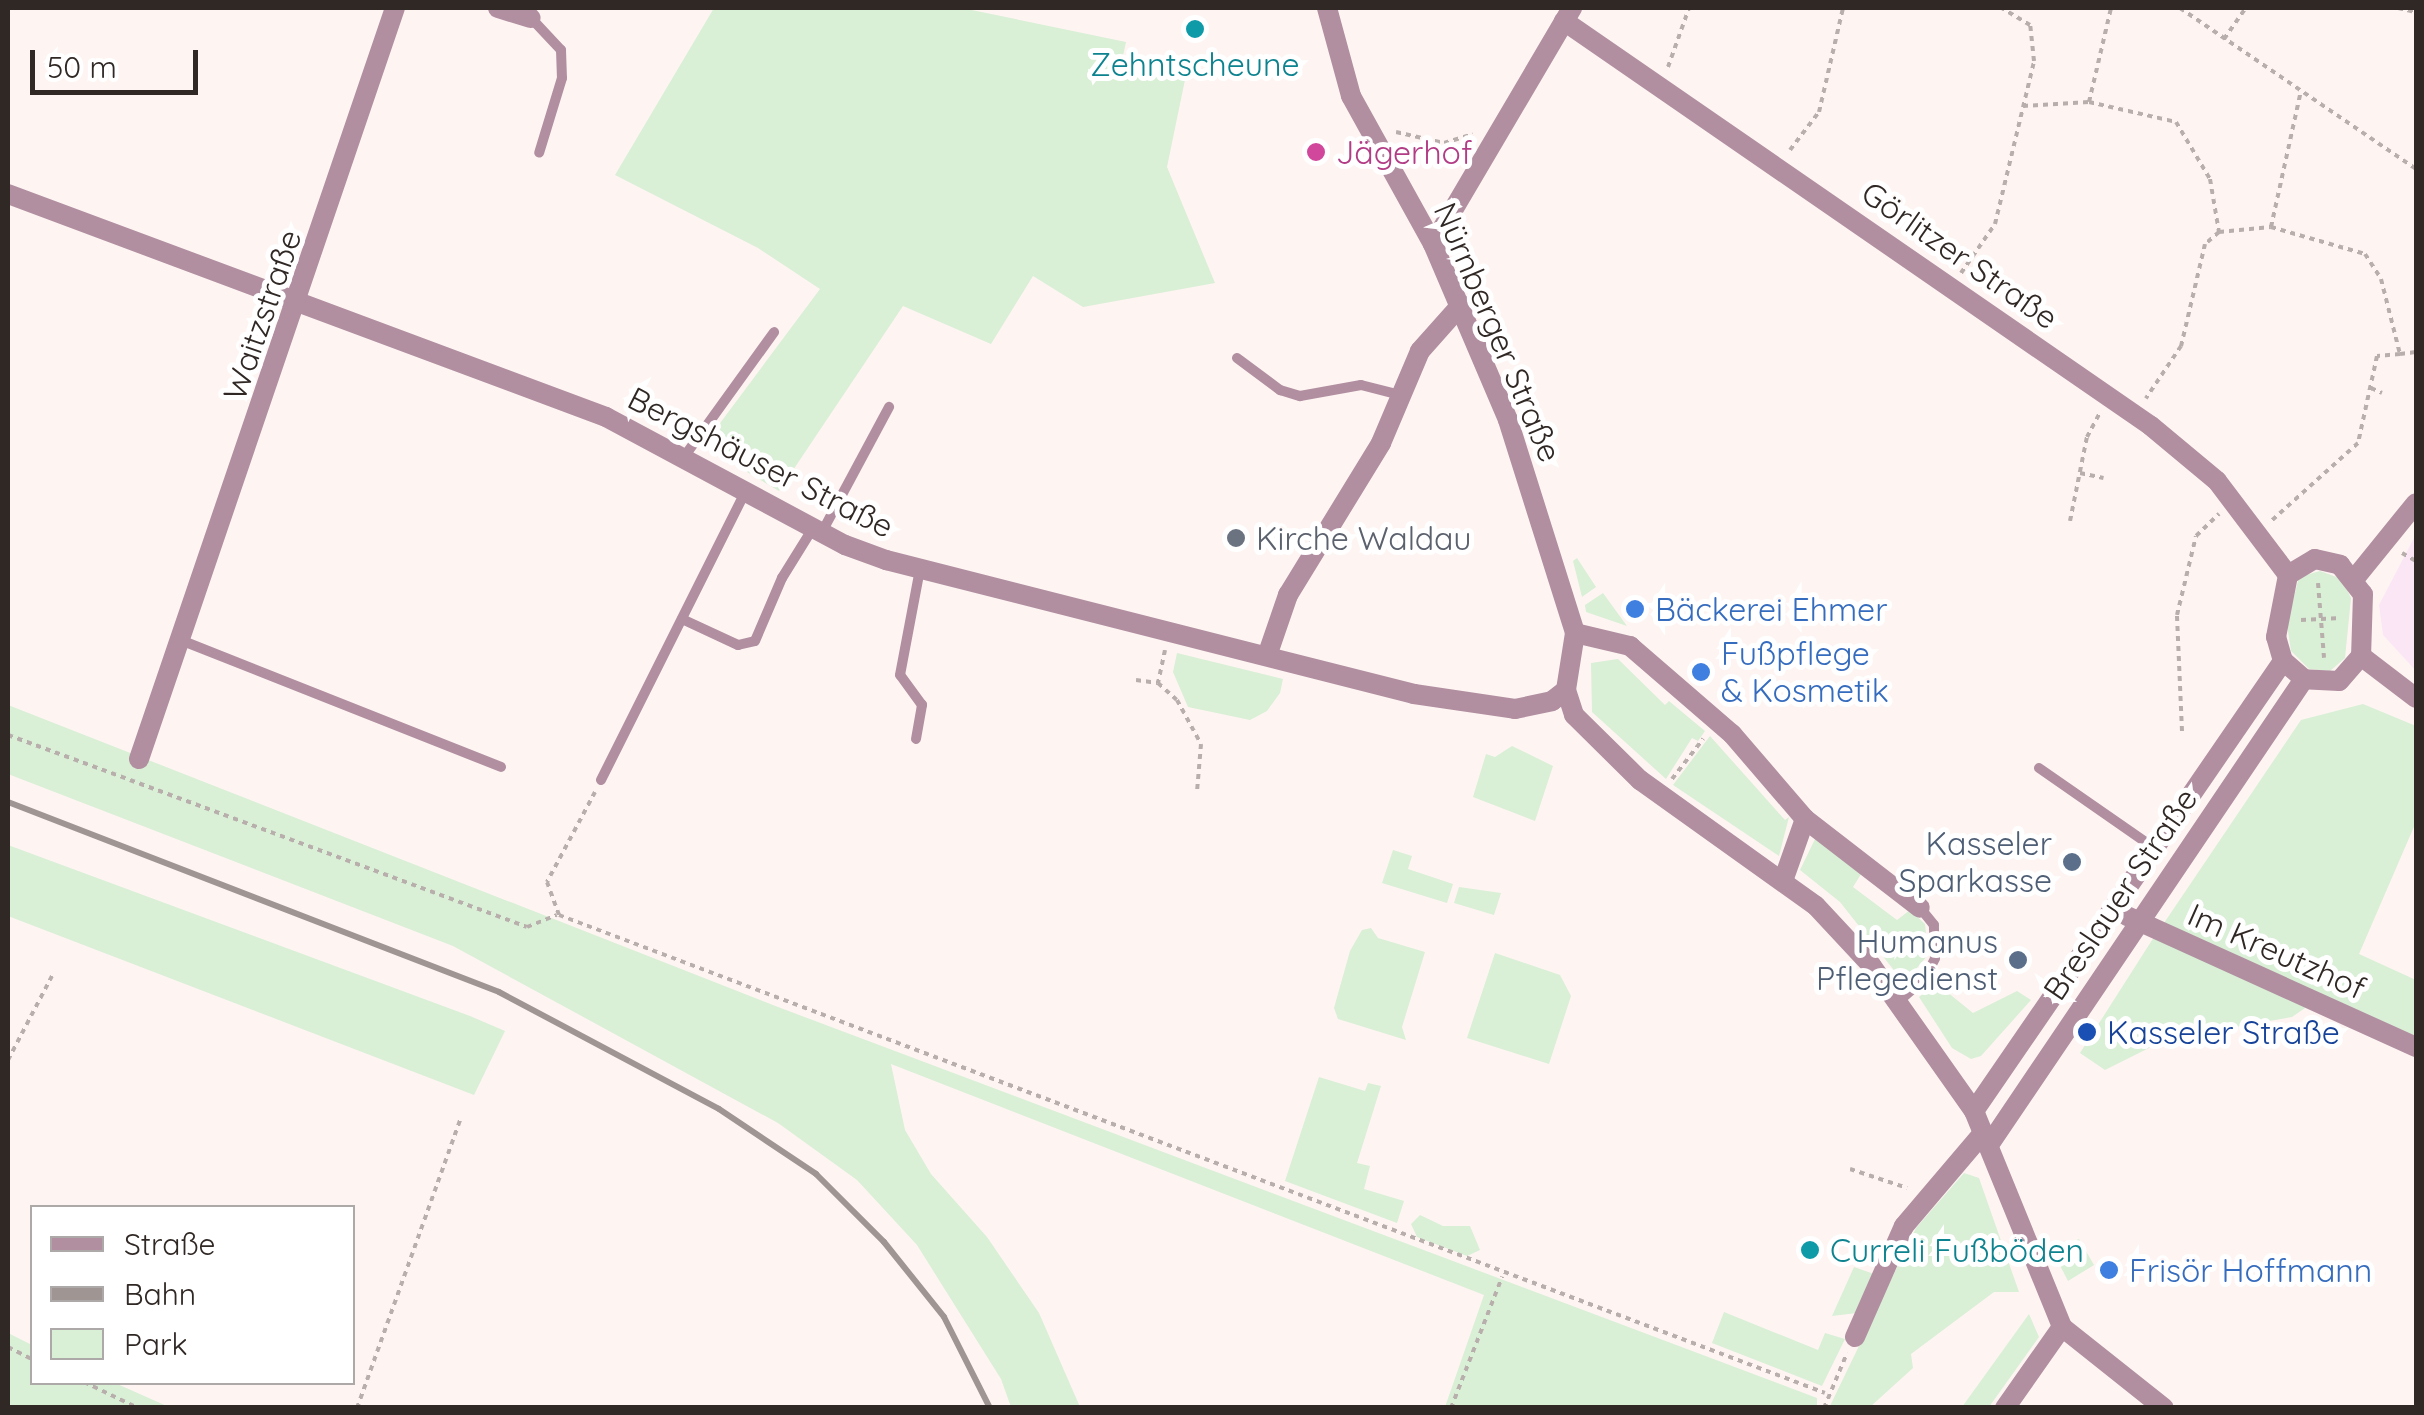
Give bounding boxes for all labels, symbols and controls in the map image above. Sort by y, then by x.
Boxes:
marker: Zehntscheune [1184,18,1206,40]
scale bar [35,30,202,92]
place label: Zehntscheune [1090,45,1300,83]
text: 50 m [47,48,117,86]
place label: Jägerhof [1336,133,1472,171]
marker: Jägerhof [1305,141,1327,163]
street label: Görlitzer Straße [1854,173,2066,337]
street label: Nürnberger Straße [1426,197,1570,467]
street label: Waitzstraße [215,225,309,405]
street label: Bergshäuser Straße [622,378,900,546]
place label: Kirche Waldau [1256,519,1471,557]
marker: Kirche Waldau [1225,527,1247,549]
place label: Bäckerei Ehmer [1655,590,1888,628]
marker: Bäckerei Ehmer [1624,598,1646,620]
place label: Fußpflege & Kosmetik [1721,635,1889,710]
marker: Fußpflege & Kosmetik [1690,661,1712,683]
street label: Breslauer Straße [2035,781,2205,1007]
place label: Kasseler Sparkasse [1898,825,2052,900]
marker: Kasseler Sparkasse [2061,851,2083,873]
street label: Im Kreutzhof [2182,895,2372,1007]
place label: Humanus Pflegedienst [1816,923,1998,998]
marker: Humanus Pflegedienst [2007,949,2029,971]
place label: Kasseler Straße [2107,1013,2340,1051]
marker: Kasseler Straße [2076,1021,2098,1043]
legend [30,1205,355,1385]
text: Straße [124,1225,216,1263]
place label: Curreli Fußböden [1830,1231,2084,1269]
marker: Curreli Fußböden [1799,1239,1821,1261]
place label: Frisör Hoffmann [2129,1251,2372,1289]
marker: Frisör Hoffmann [2098,1259,2120,1281]
text: Bahn [124,1275,196,1313]
text: Park [124,1325,188,1363]

